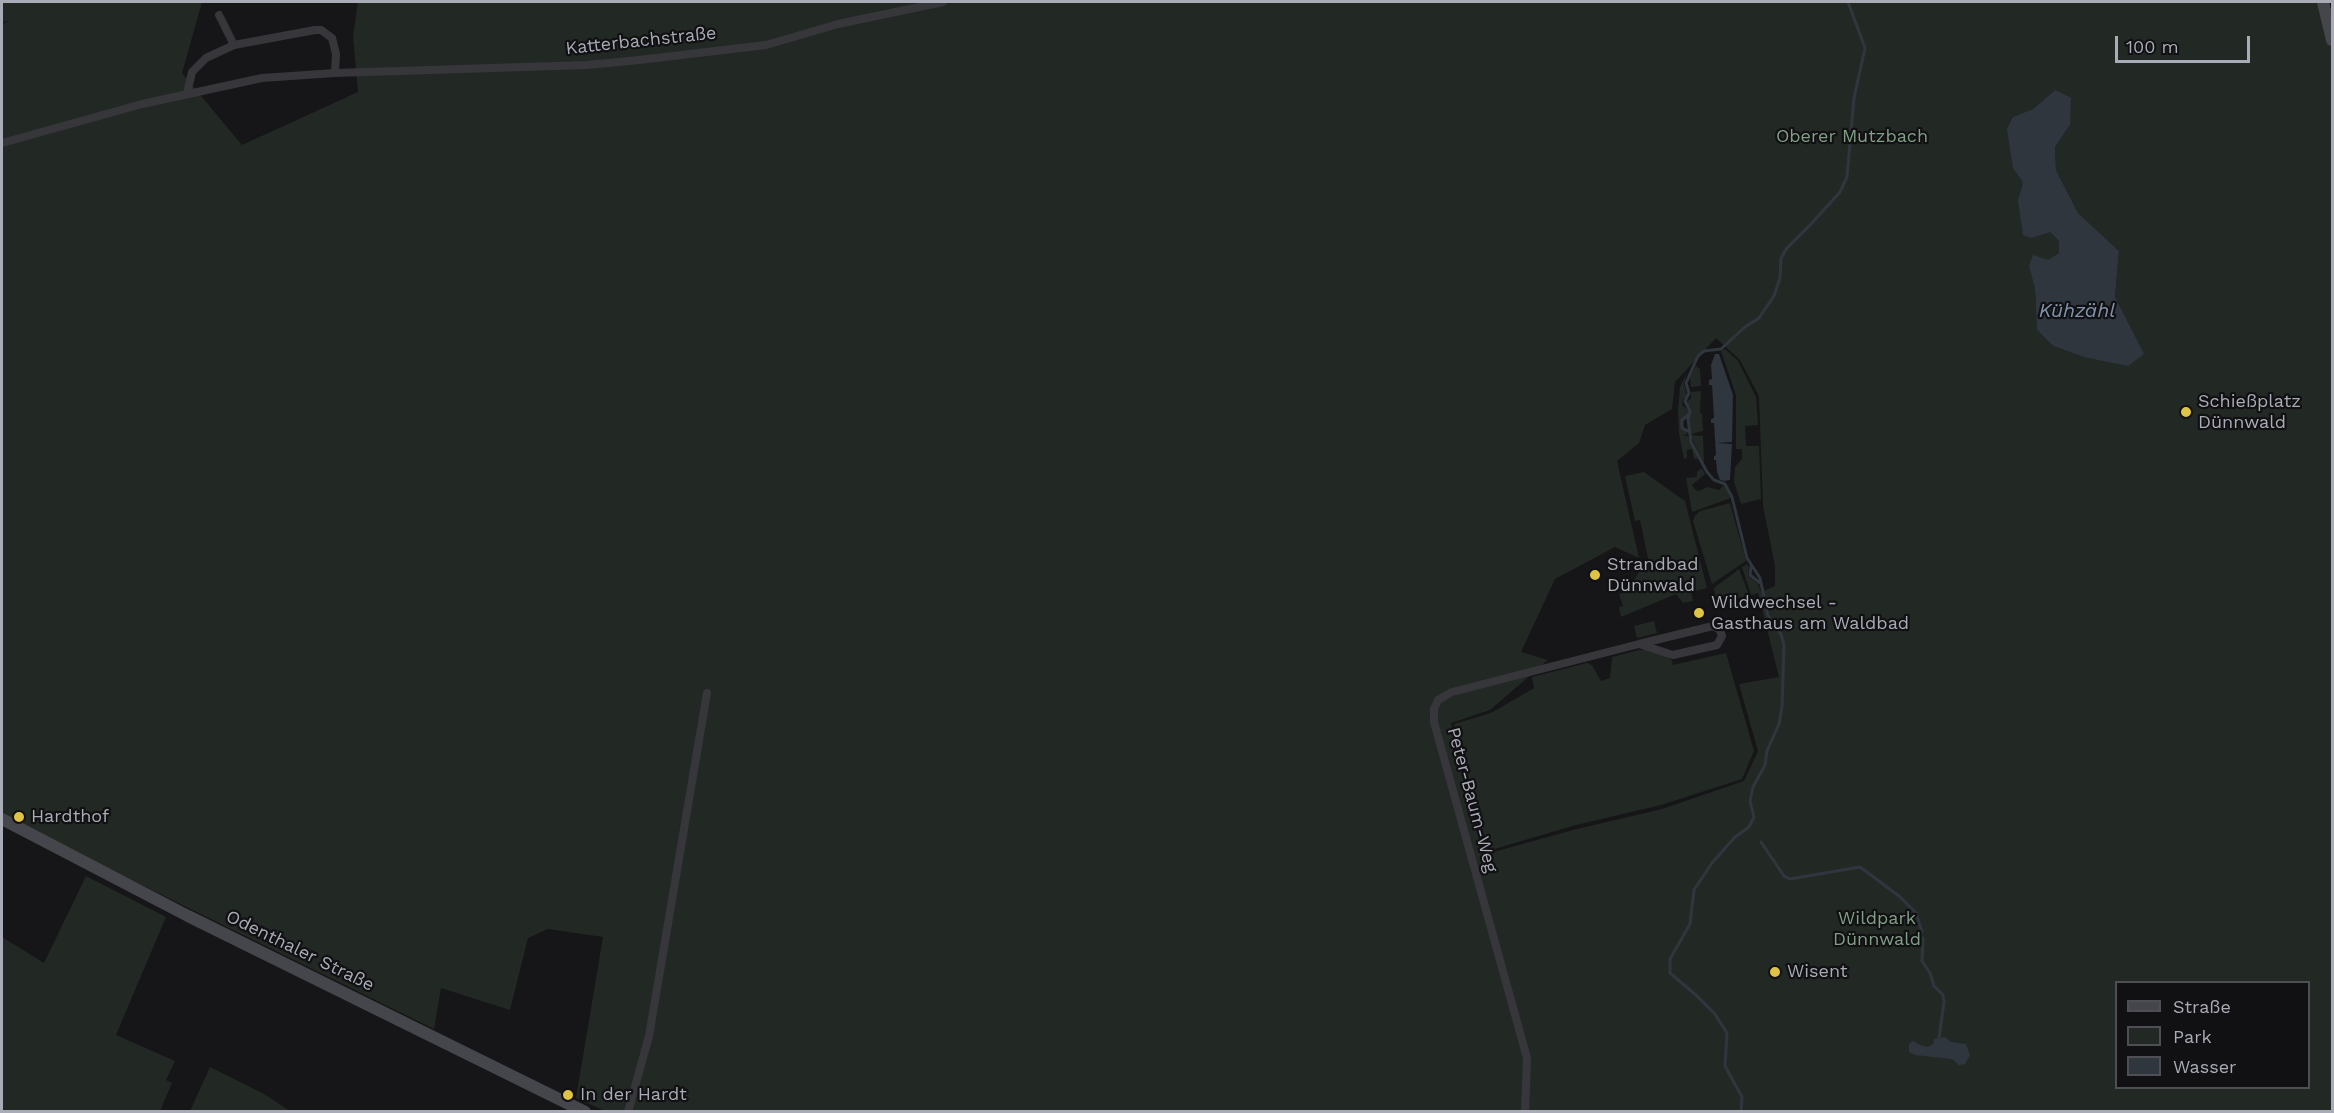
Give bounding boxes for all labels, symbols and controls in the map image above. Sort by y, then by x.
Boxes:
street label: Katterbachstraße [565,22,717,60]
scale bar [2118,24,2253,62]
text: 100 m [2126,36,2179,57]
park label: Oberer Mutzbach [1776,126,1928,148]
water label: Kühzähl [2039,299,2115,323]
place label: Schießplatz Dünnwald [2198,391,2301,434]
marker: Schießplatz Dünnwald [2179,405,2193,419]
place label: Strandbad Dünnwald [1607,554,1699,596]
marker: Strandbad Dünnwald [1588,568,1602,582]
place label: Wildwechsel - Gasthaus am Waldbad [1711,592,1909,634]
marker: Wildwechsel - Gasthaus am Waldbad [1692,606,1706,620]
street label: Peter-Baum-Weg [1442,725,1502,875]
place label: Hardthof [31,806,109,828]
marker: Hardthof [12,810,26,824]
street label: Odenthaler Straße [222,906,378,996]
park label: Wildpark Dünnwald [1833,908,1921,950]
place label: Wisent [1787,961,1848,983]
marker: Wisent [1768,965,1782,979]
legend [2115,981,2310,1089]
text: Straße [2173,996,2231,1017]
text: Park [2173,1026,2212,1047]
text: Wasser [2173,1056,2236,1077]
place label: In der Hardt [580,1084,687,1106]
marker: In der Hardt [561,1088,575,1102]

